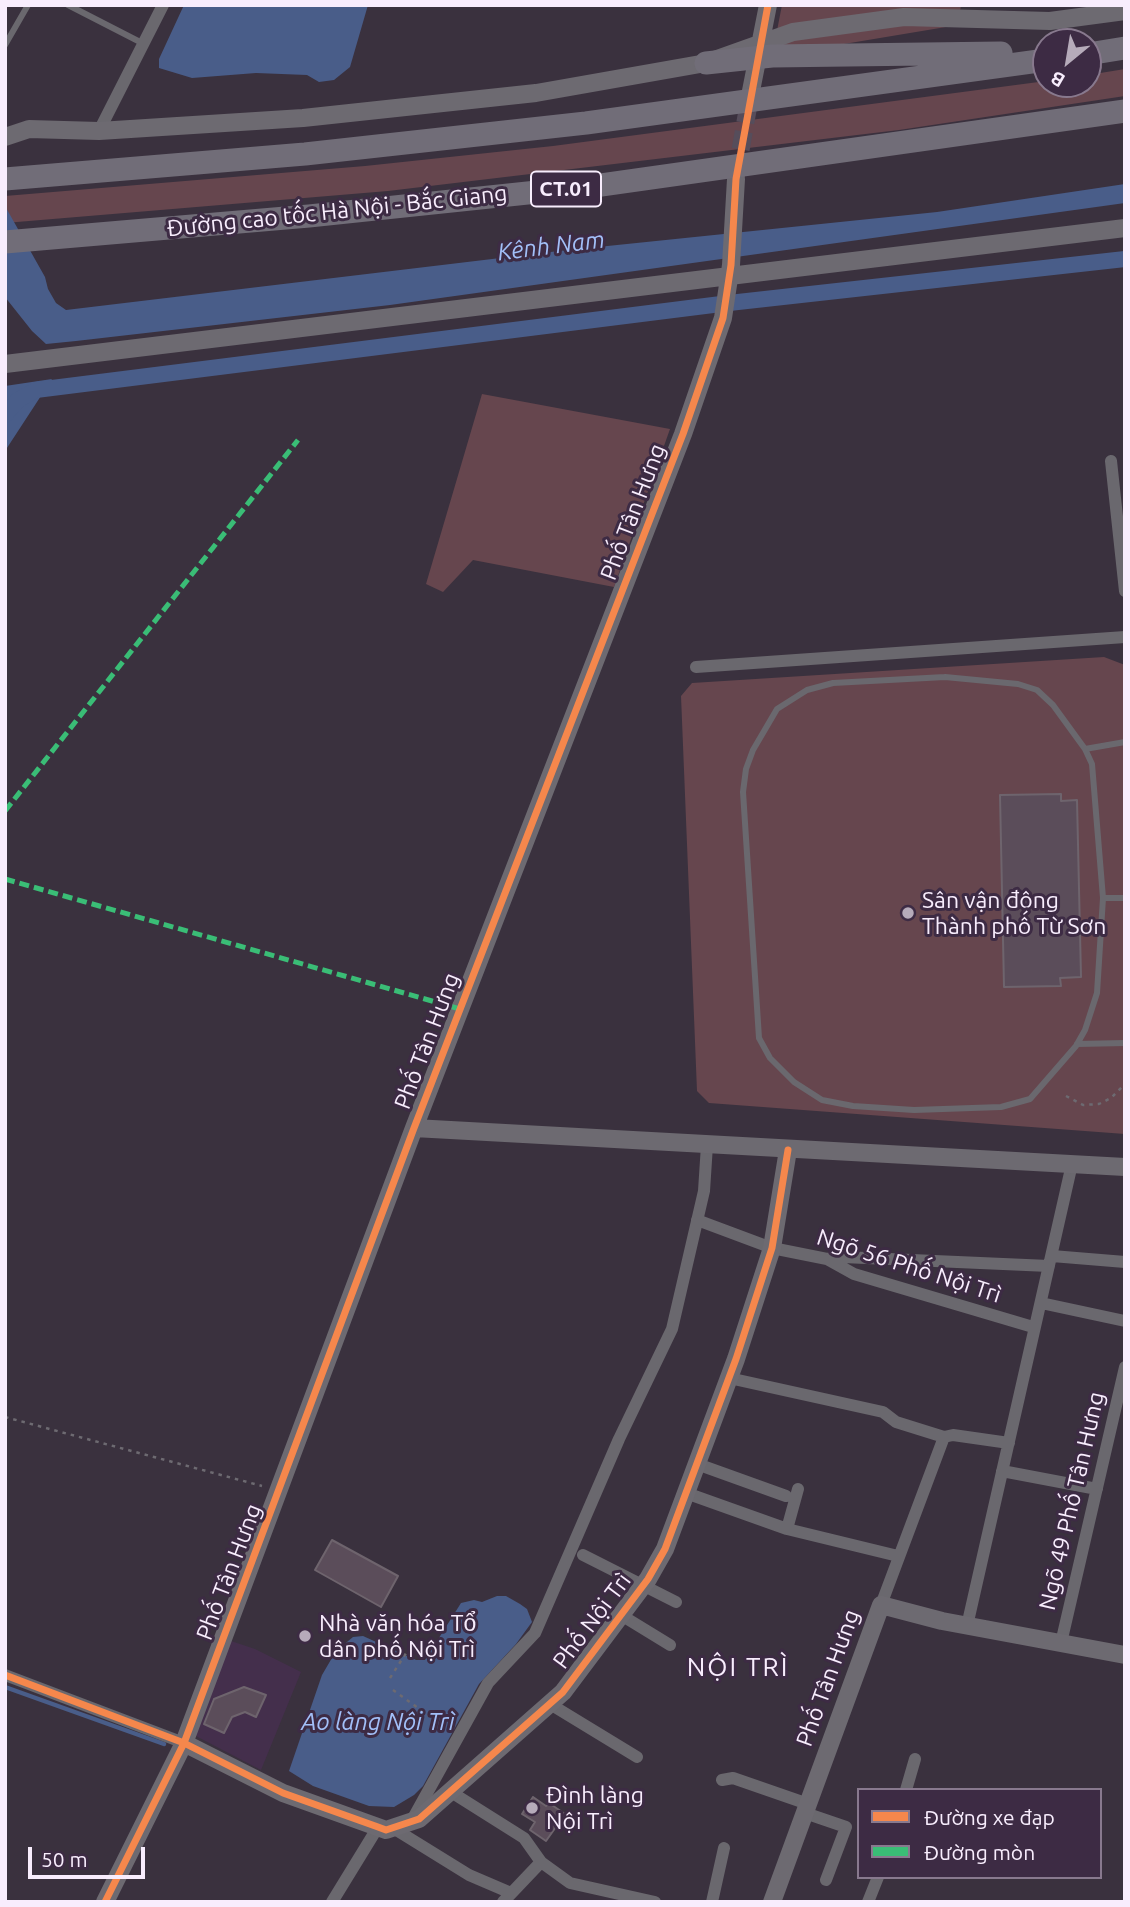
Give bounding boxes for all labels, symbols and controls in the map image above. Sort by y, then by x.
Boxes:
north arrow [1032,28,1102,98]
text: B [1047,67,1068,92]
road number: CT.01 [531,172,601,206]
street label: Đường cao tốc Hà Nội - Bắc Giang [165,179,509,243]
water label: Kênh Nam [496,225,606,267]
street label: Phố Tân Hưng [594,440,672,584]
place label: Sân vận động Thành phố Từ Sơn [922,886,1106,940]
marker: Sân vận động Thành phố Từ Sơn [900,905,916,921]
street label: Phố Tân Hưng [388,969,466,1113]
street label: Ngõ 56 Phố Nội Trì [813,1223,1005,1309]
street label: Ngõ 49 Phố Tân Hưng [1033,1389,1111,1613]
street label: Phố Tân Hưng [190,1500,268,1644]
street label: Phố Nội Trì [547,1568,637,1674]
street label: Phố Tân Hưng [790,1606,866,1750]
place label: Nhà văn hóa Tổ dân phố Nội Trì [319,1609,476,1663]
marker: Nhà văn hóa Tổ dân phố Nội Trì [297,1628,313,1644]
district label: NỘI TRÌ [688,1651,788,1683]
water label: Ao làng Nội Trì [301,1708,455,1736]
place label: Đình làng Nội Trì [546,1781,644,1835]
legend [857,1788,1102,1879]
marker: Đình làng Nội Trì [524,1800,540,1816]
text: Đường xe đạp [924,1805,1055,1829]
scale bar [32,1834,149,1878]
text: Đường mòn [924,1840,1035,1864]
text: 50 m [41,1847,88,1871]

